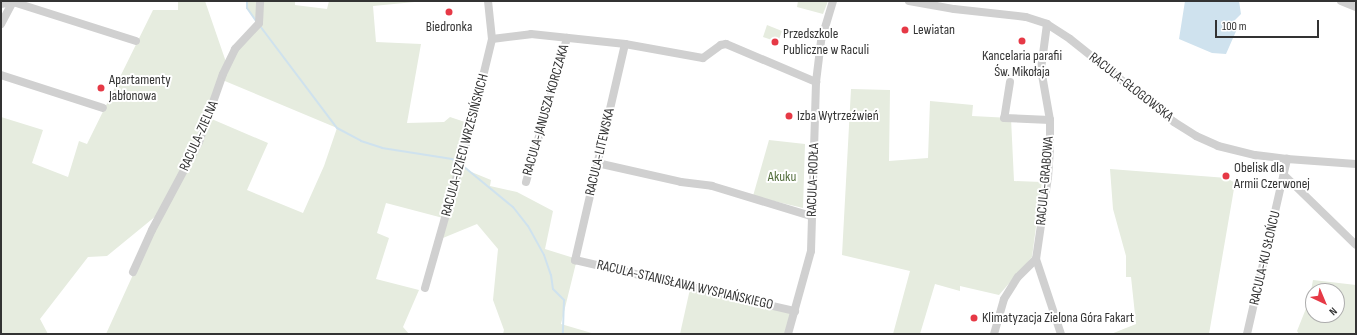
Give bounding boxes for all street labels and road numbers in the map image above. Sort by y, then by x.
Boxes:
street label: RACULA-JANUSZA KORCZAKA [519,42,573,178]
street label: RACULA-GŁOGOWSKA [1086,49,1176,125]
street label: RACULA-DZIECI WRZESIŃSKICH [438,72,492,218]
street label: RACULA-ZIELNA [176,98,222,174]
street label: RACULA-LITEWSKA [582,107,618,197]
street label: RACULA-GRABOWA [1033,136,1057,226]
street label: RACULA-RODŁA [803,143,823,217]
street label: RACULA-KU SŁOŃCU [1246,209,1284,307]
street label: RACULA-STANISŁAWA WYSPIAŃSKIEGO [595,257,775,313]

